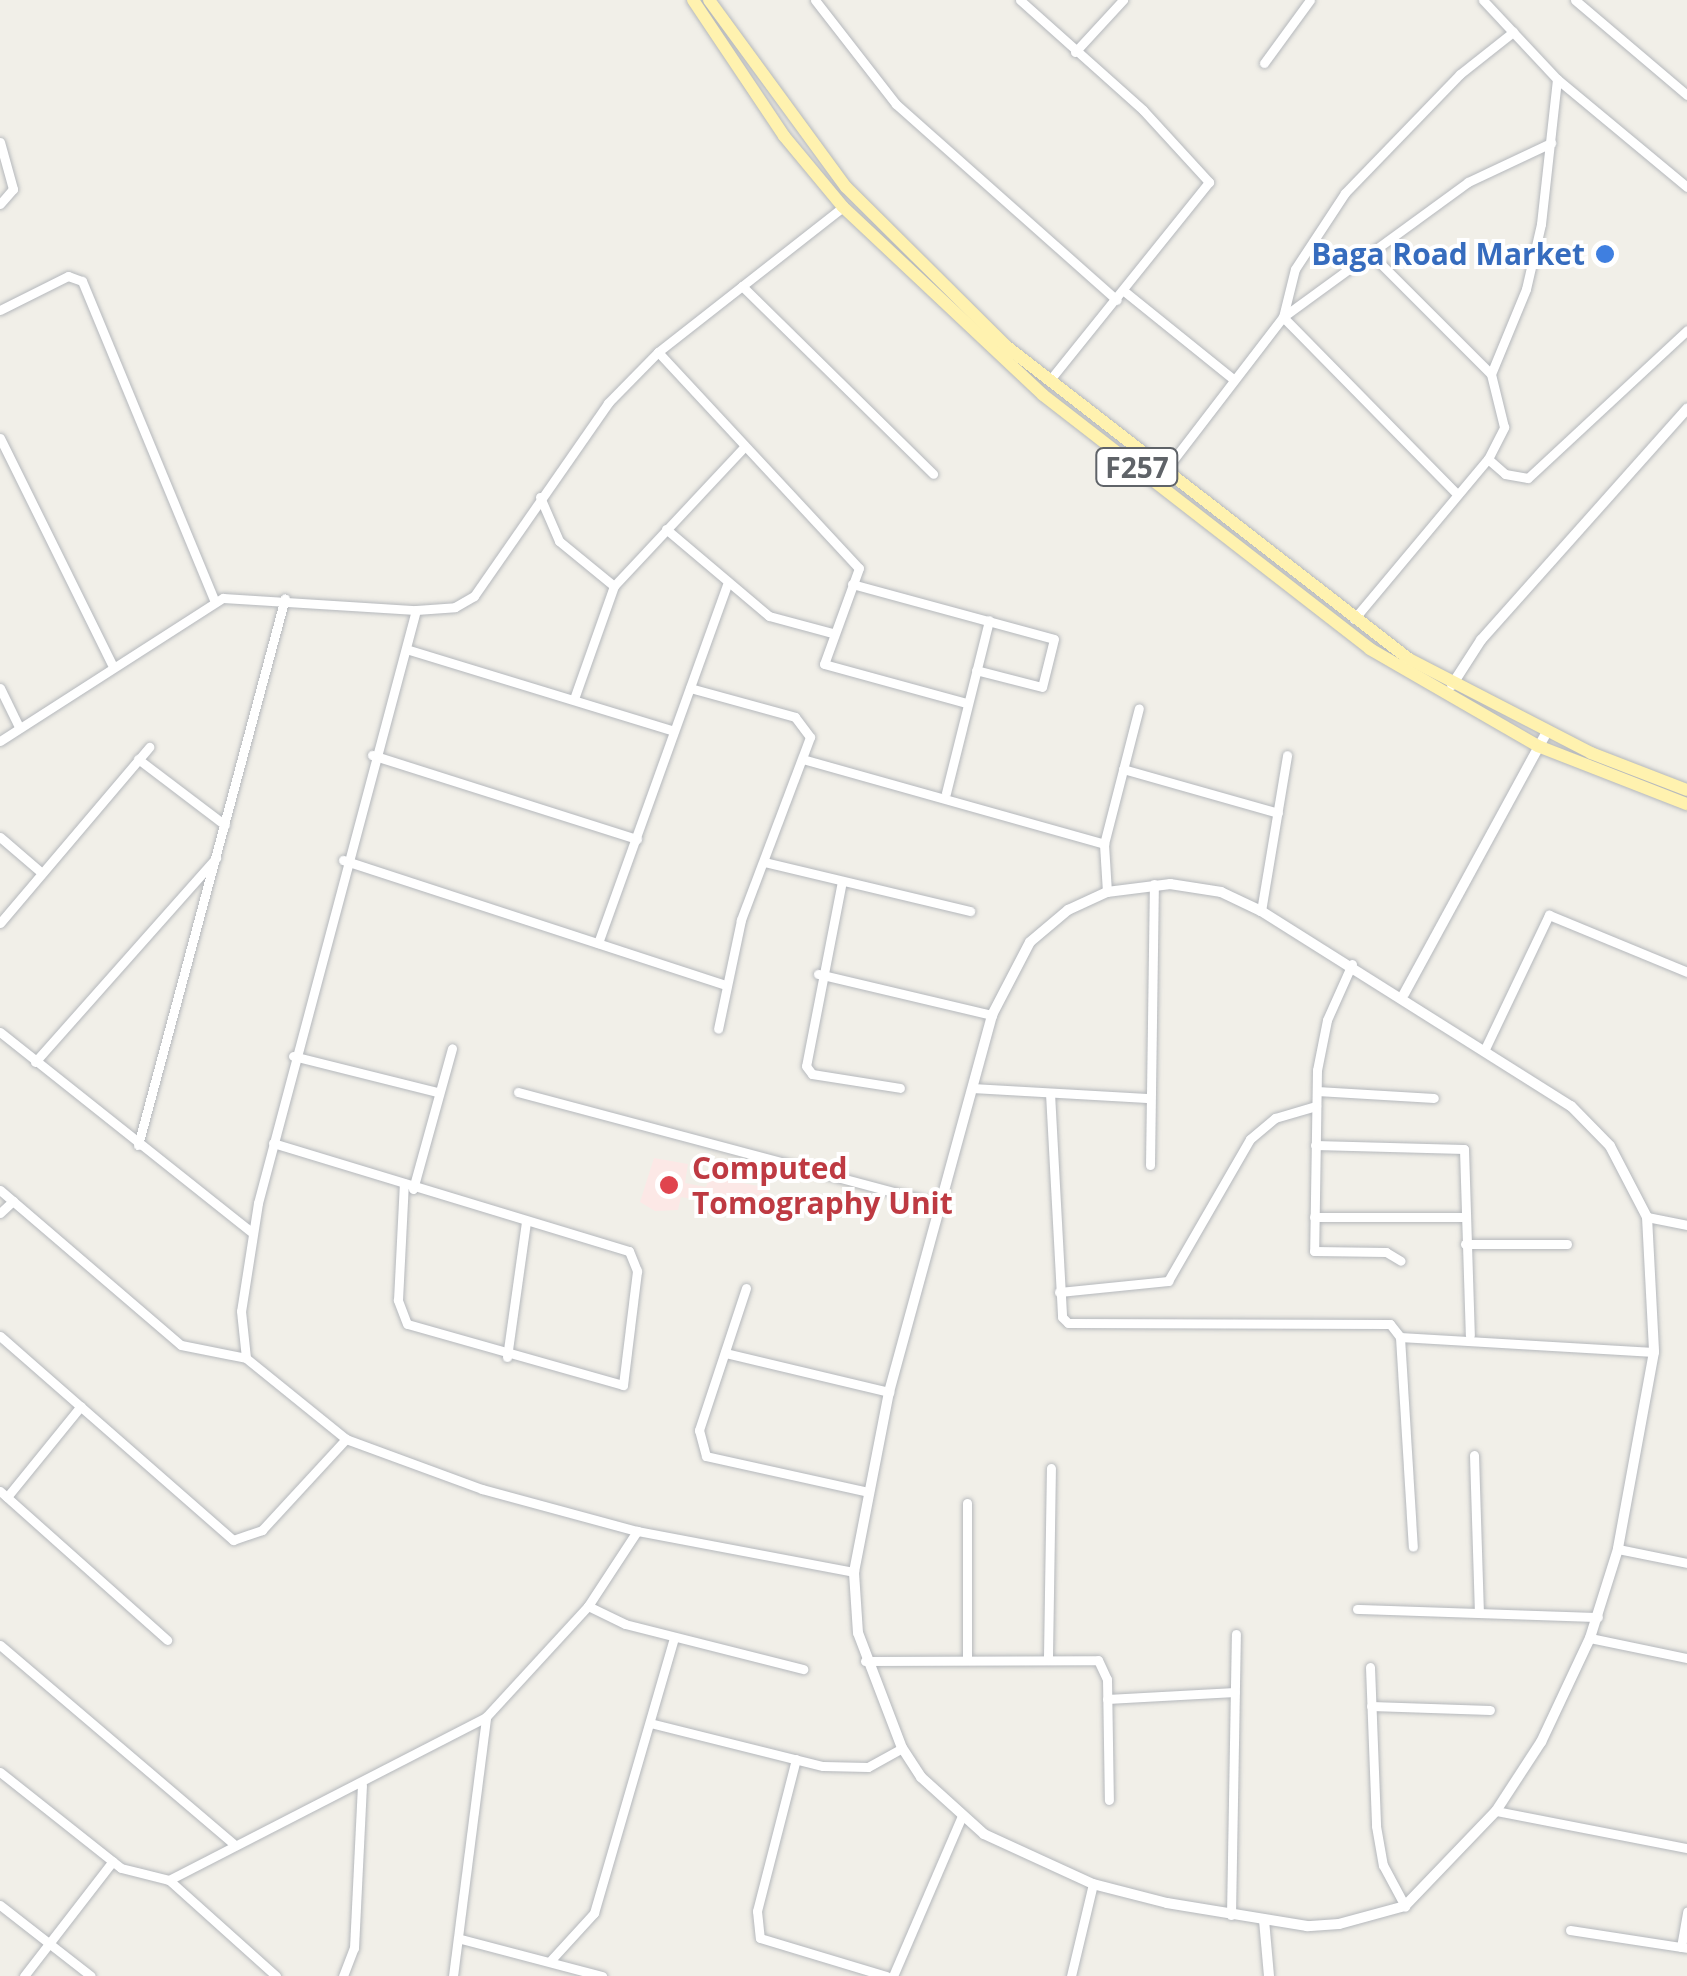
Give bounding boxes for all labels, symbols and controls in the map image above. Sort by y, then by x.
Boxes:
place label: Baga Road Market [1311,236,1585,272]
marker: Baga Road Market [1594,243,1616,265]
road number: F257 [1094,444,1180,490]
place label: Computed Tomography Unit [692,1150,953,1220]
marker: Computed Tomography Unit [656,1172,682,1198]

